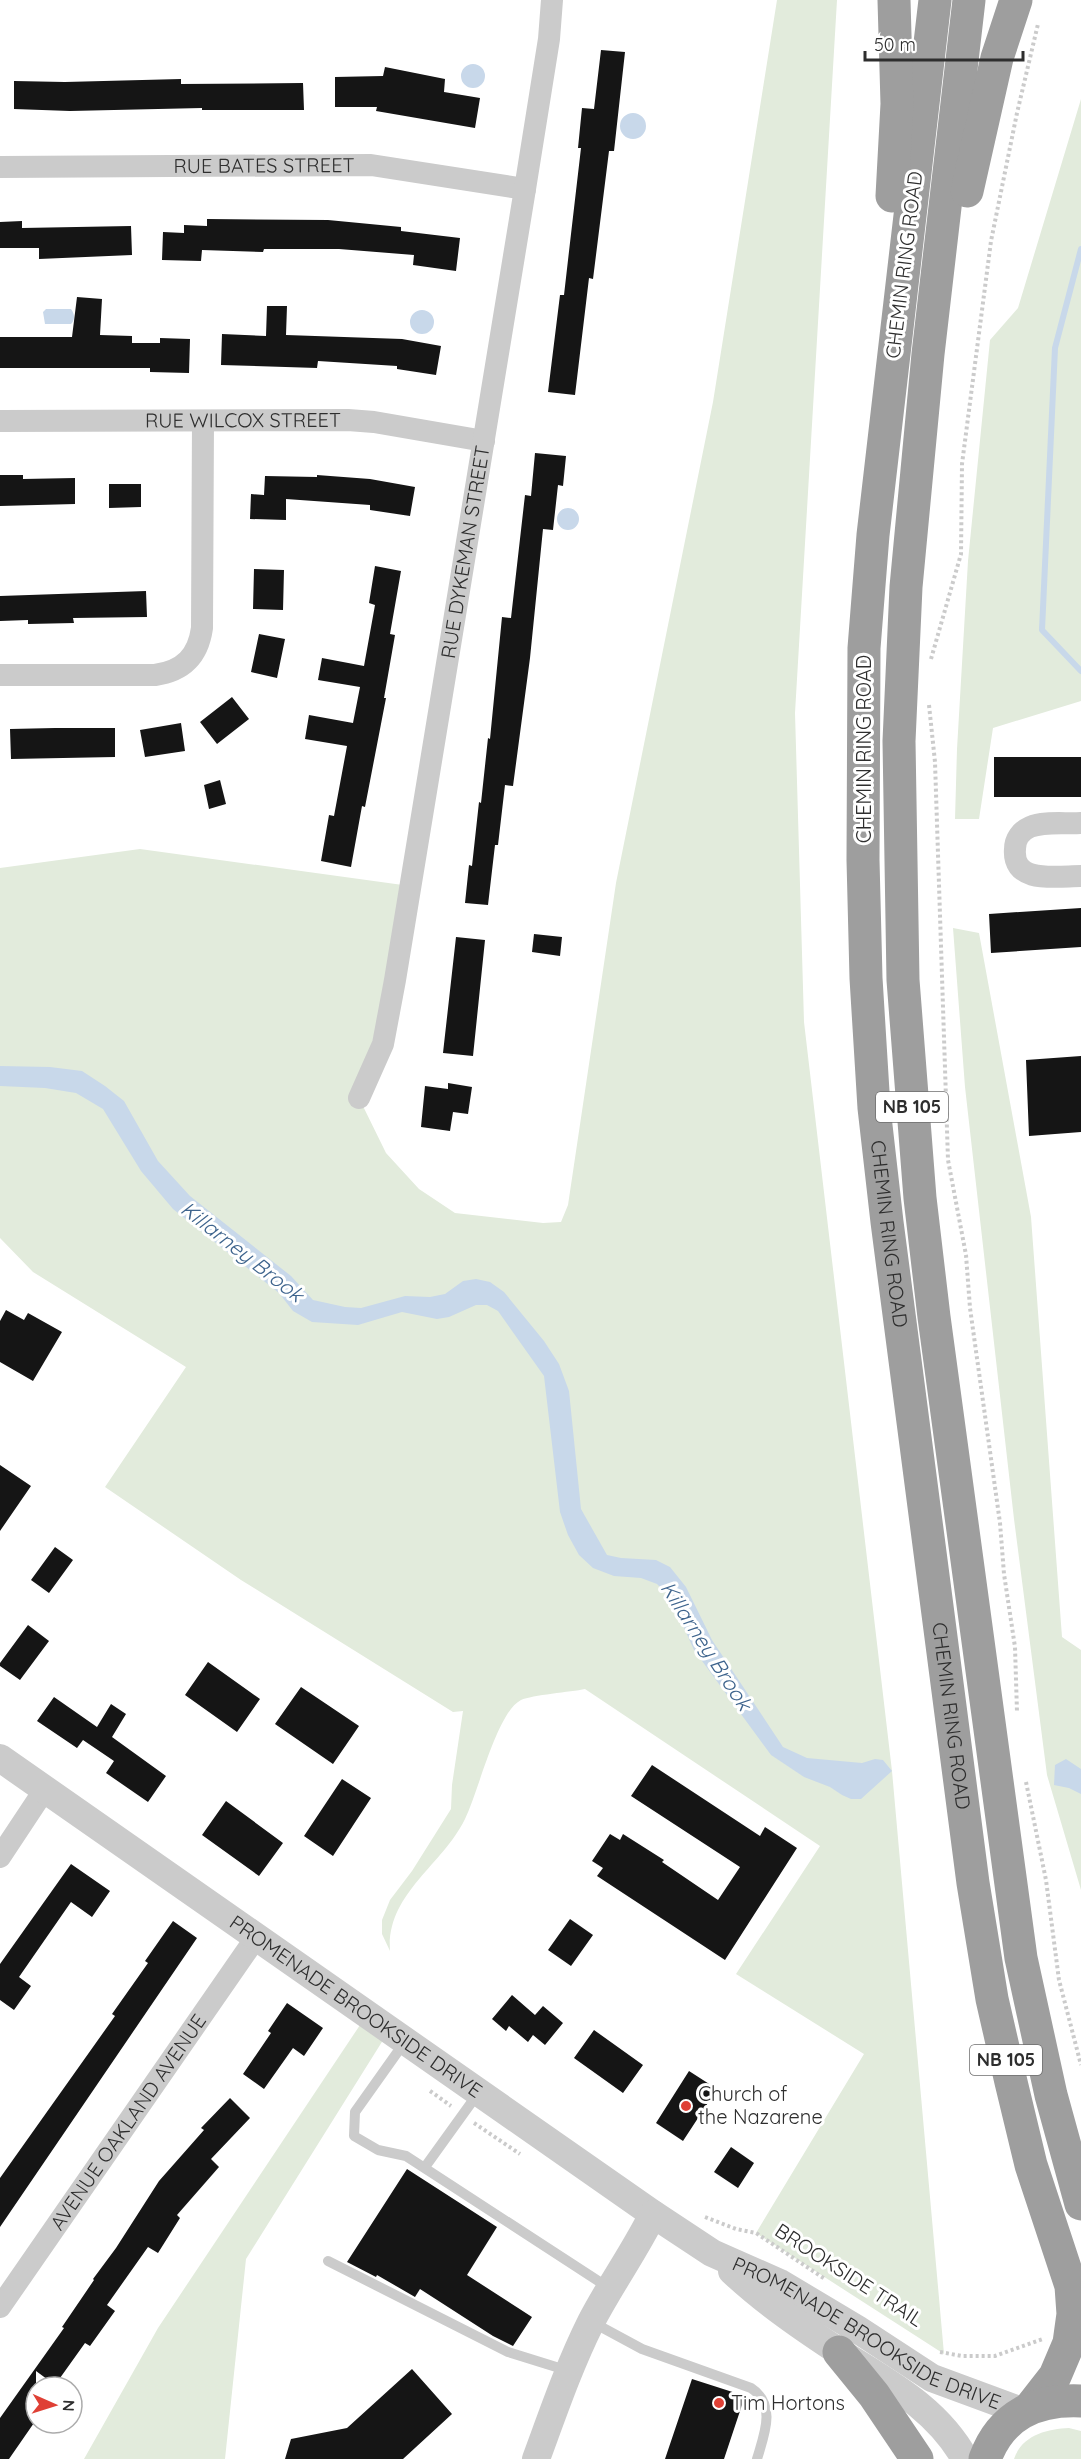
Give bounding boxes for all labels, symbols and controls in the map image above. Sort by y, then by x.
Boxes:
scale bar [865,24,1022,62]
text: 50 m [874,33,916,56]
street label: RUE BATES STREET [173,152,355,178]
street label: CHEMIN RING ROAD [880,170,927,360]
street label: RUE WILCOX STREET [145,407,341,433]
street label: RUE DYKEMAN STREET [435,444,495,660]
street label: CHEMIN RING ROAD [851,655,876,843]
road number: NB 105 [876,1092,948,1122]
street label: CHEMIN RING ROAD [866,1139,914,1329]
water label: Killarney Brook [176,1195,311,1308]
water label: Killarney Brook [655,1576,759,1716]
street label: CHEMIN RING ROAD [927,1621,976,1811]
street label: PROMENADE BROOKSIDE DRIVE [225,1909,487,2103]
street label: AVENUE OAKLAND AVENUE [44,2009,211,2235]
road number: NB 105 [970,2045,1042,2075]
place label: Church of the Nazarene [698,2081,823,2129]
marker: Church of the Nazarene [679,2099,693,2113]
street label: BROOKSIDE TRAIL [770,2217,928,2332]
street label: PROMENADE BROOKSIDE DRIVE [729,2251,1004,2414]
north arrow [24,2375,84,2435]
place label: Tim Hortons [731,2390,845,2415]
marker: Tim Hortons [712,2396,726,2410]
text: N [59,2399,79,2412]

